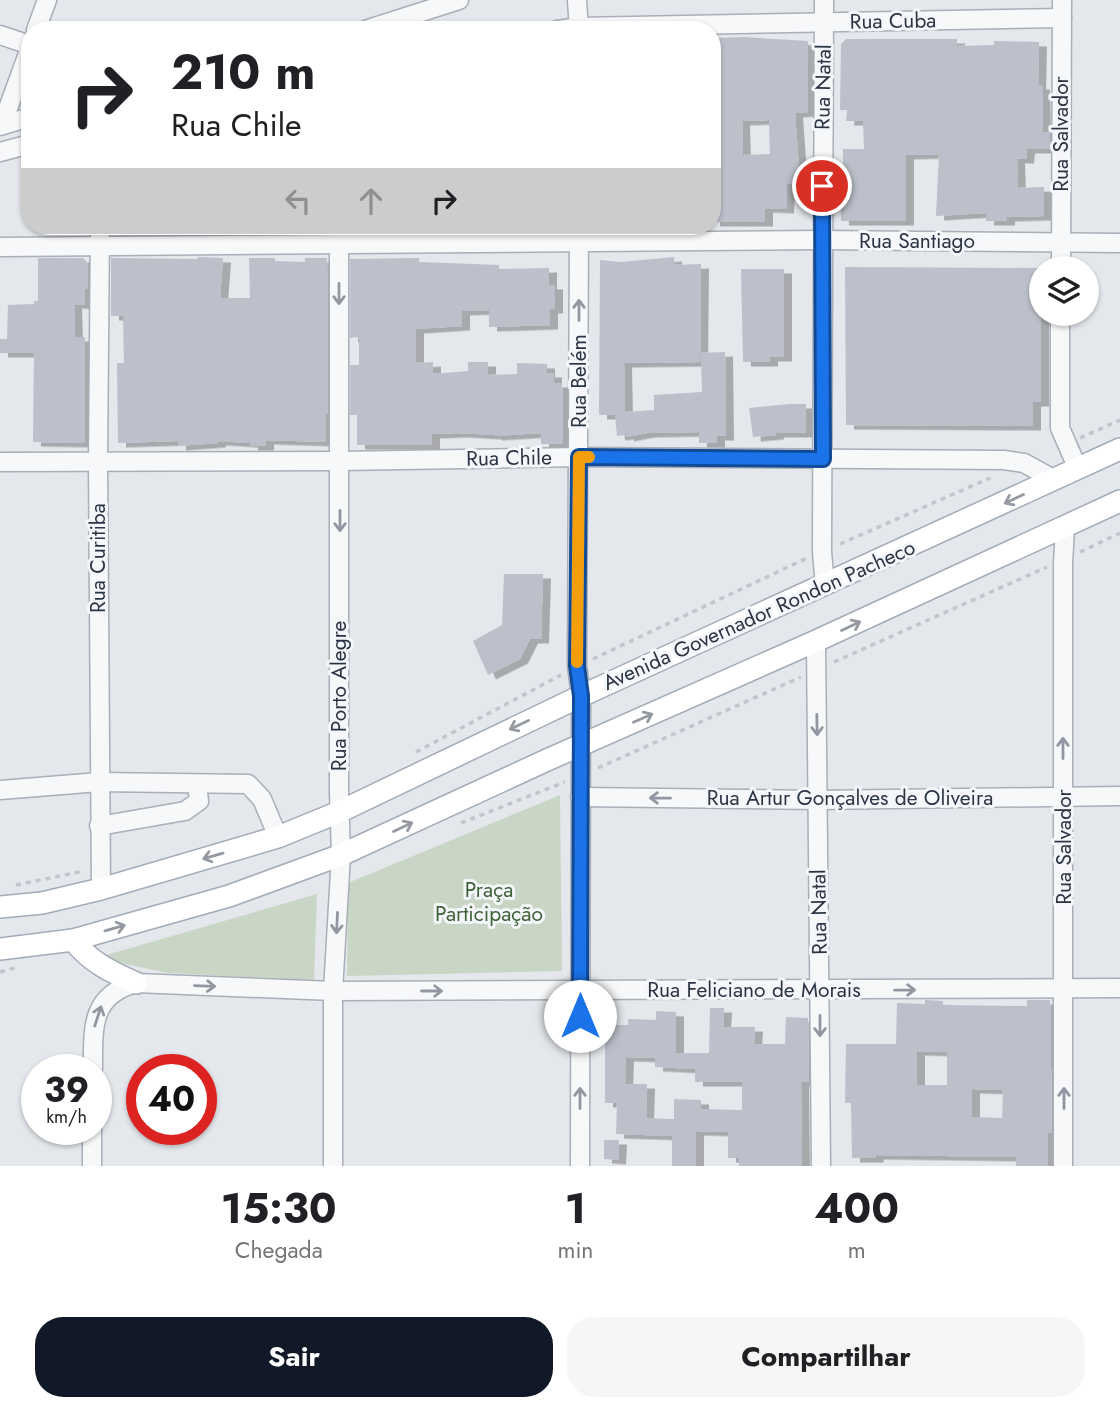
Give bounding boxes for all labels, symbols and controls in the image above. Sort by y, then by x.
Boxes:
street label: Rua Cuba [849,5,937,37]
text: 210 m [171,37,315,107]
street label: Rua Natal [807,44,839,130]
icon: right [56,49,147,140]
street label: Rua Salvador [1046,75,1076,192]
text: Rua Chile [171,102,302,148]
pin [792,156,852,216]
icon: arrive [803,167,841,205]
icon: left [279,182,317,220]
icon: ahead [352,182,390,220]
icon: right [425,182,463,220]
street label: Rua Santiago [859,226,975,256]
map controls [1029,256,1099,326]
button: layers [1029,256,1099,326]
one-way arrow [333,282,346,305]
one-way arrow [572,298,586,321]
street label: Rua Belém [564,334,594,428]
street label: Rua Chile [466,442,552,474]
one-way arrow [1004,493,1025,506]
street label: Rua Curitiba [83,503,113,613]
one-way arrow [333,510,347,533]
street label: Avenida Governador Rondon Pacheco [598,532,920,698]
one-way arrow [840,618,861,632]
street label: Rua Porto Alegre [324,620,354,771]
one-way arrow [632,711,653,724]
one-way arrow [810,714,824,737]
one-way arrow [509,719,530,733]
one-way arrow [1056,737,1070,760]
street label: Rua Artur Gonçalves de Oliveira [707,783,993,813]
street label: Rua Salvador [1049,788,1079,905]
one-way arrow [649,791,672,805]
one-way arrow [393,819,414,832]
one-way arrow [202,851,224,864]
street label: Rua Natal [803,869,835,955]
park label: Praça Participação [435,875,543,929]
one-way arrow [331,912,344,935]
one-way arrow [104,921,126,934]
street label: Rua Feliciano de Morais [647,975,861,1005]
one-way arrow [193,979,216,992]
position arrow [543,979,617,1053]
one-way arrow [893,983,916,997]
one-way arrow [420,984,443,998]
one-way arrow [93,1005,105,1027]
one-way arrow [813,1015,827,1038]
speed limit sign: 40 [126,1054,217,1145]
text: 39 [44,1065,89,1115]
one-way arrow [573,1087,587,1110]
one-way arrow [1057,1087,1071,1110]
text: km/h [46,1104,87,1130]
text: 15:30 [221,1178,337,1239]
text: 1 [565,1178,586,1239]
text: 400 [814,1178,899,1239]
text: Chegada [235,1233,323,1267]
text: min [557,1233,593,1267]
text: m [848,1233,866,1267]
button: Sair [35,1317,553,1397]
button: Compartilhar [567,1317,1085,1397]

